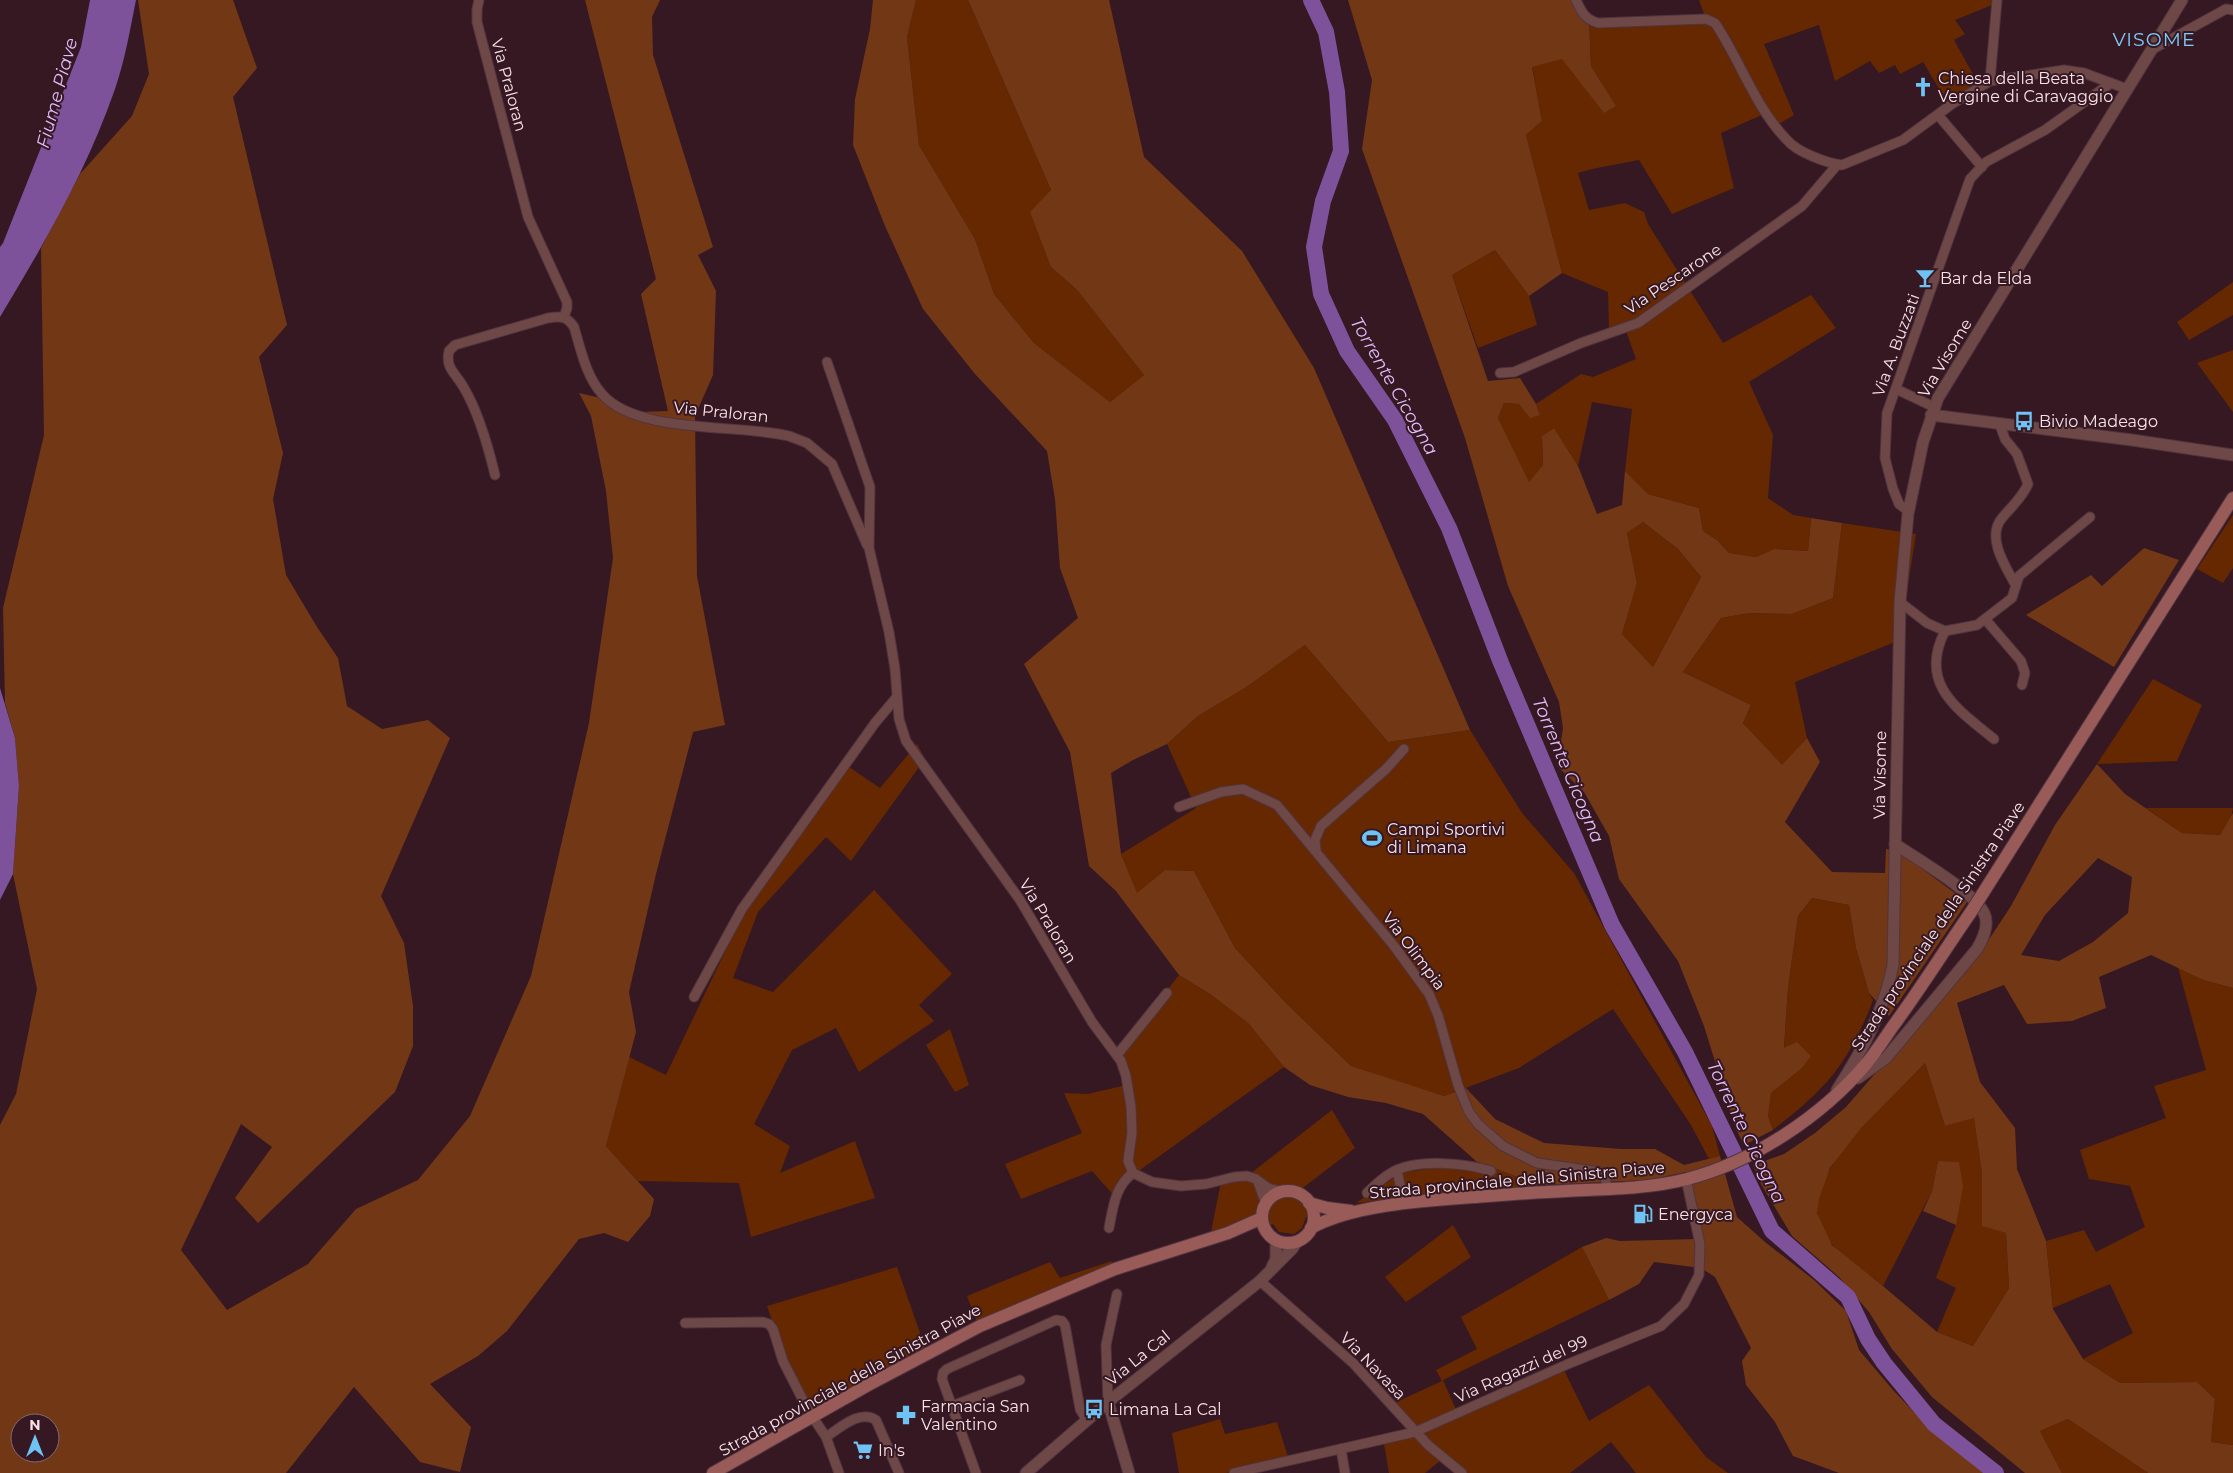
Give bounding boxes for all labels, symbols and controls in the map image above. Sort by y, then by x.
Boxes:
district label: VISOME [2112,28,2196,51]
water label: Fiume Piave [32,35,82,151]
street label: Via Praloran [487,36,531,134]
place label: Chiesa della Beata Vergine di Caravaggio [1938,69,2113,106]
church icon: Chiesa della Beata Vergine di Caravaggio [1912,76,1934,98]
street label: Via Pescarone [1621,240,1725,318]
bar icon: Bar da Elda [1914,267,1936,289]
place label: Bar da Elda [1940,269,2032,288]
street label: Via A. Buzzati [1869,291,1923,399]
water label: Torrente Cicogna [1345,313,1443,459]
street label: Via Visome [1914,315,1976,401]
street label: Via Praloran [673,398,769,426]
bus stop icon: Bivio Madeago [2013,410,2035,432]
place label: Bivio Madeago [2039,412,2158,431]
water label: Torrente Cicogna [1527,694,1609,846]
street label: Via Visome [1870,731,1890,819]
street label: Strada provinciale della Sinistra Piave [1847,798,2029,1054]
place label: Campi Sportivi di Limana [1387,820,1505,857]
sports icon: Campi Sportivi di Limana [1361,827,1383,849]
street label: Via Praloran [1015,875,1081,967]
street label: Via Olimpia [1379,908,1449,994]
water label: Torrente Cicogna [1702,1057,1790,1207]
street label: Strada provinciale della Sinistra Piave [1369,1158,1665,1202]
fuel station icon: Energyca [1632,1203,1654,1225]
place label: Energyca [1658,1205,1733,1224]
street label: Strada provinciale della Sinistra Piave [716,1300,984,1460]
street label: Via La Cal [1102,1326,1174,1390]
street label: Via Navasa [1336,1328,1410,1404]
street label: Via Ragazzi del 99 [1452,1331,1590,1407]
place label: Farmacia San Valentino [921,1397,1030,1434]
bus stop icon: Limana La Cal [1083,1398,1105,1420]
place label: Limana La Cal [1109,1400,1222,1419]
pharmacy icon: Farmacia San Valentino [895,1404,917,1426]
north arrow [10,1413,60,1463]
text: N [29,1416,41,1434]
supermarket icon: In's [852,1439,874,1461]
place label: In's [878,1441,905,1460]

